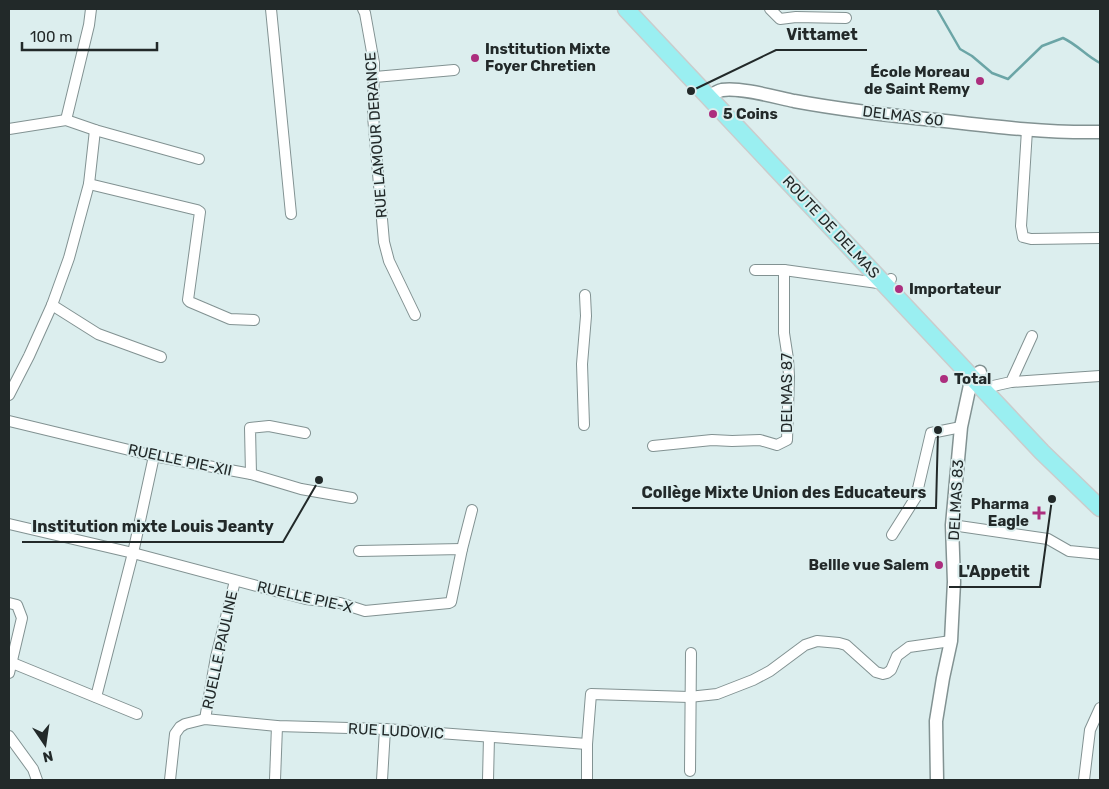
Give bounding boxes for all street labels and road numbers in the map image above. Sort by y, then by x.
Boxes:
street label: RUE LAMOUR DERANCE [361,51,391,219]
street label: DELMAS 60 [862,102,944,130]
street label: ROUTE DE DELMAS [779,172,883,282]
street label: DELMAS 87 [778,353,796,433]
street label: RUELLE PIE-XII [126,440,234,480]
street label: DELMAS 83 [945,459,967,541]
street label: RUELLE PIE-X [255,577,355,617]
street label: RUELLE PAULINE [199,589,241,711]
street label: RUE LUDOVIC [348,720,444,742]

